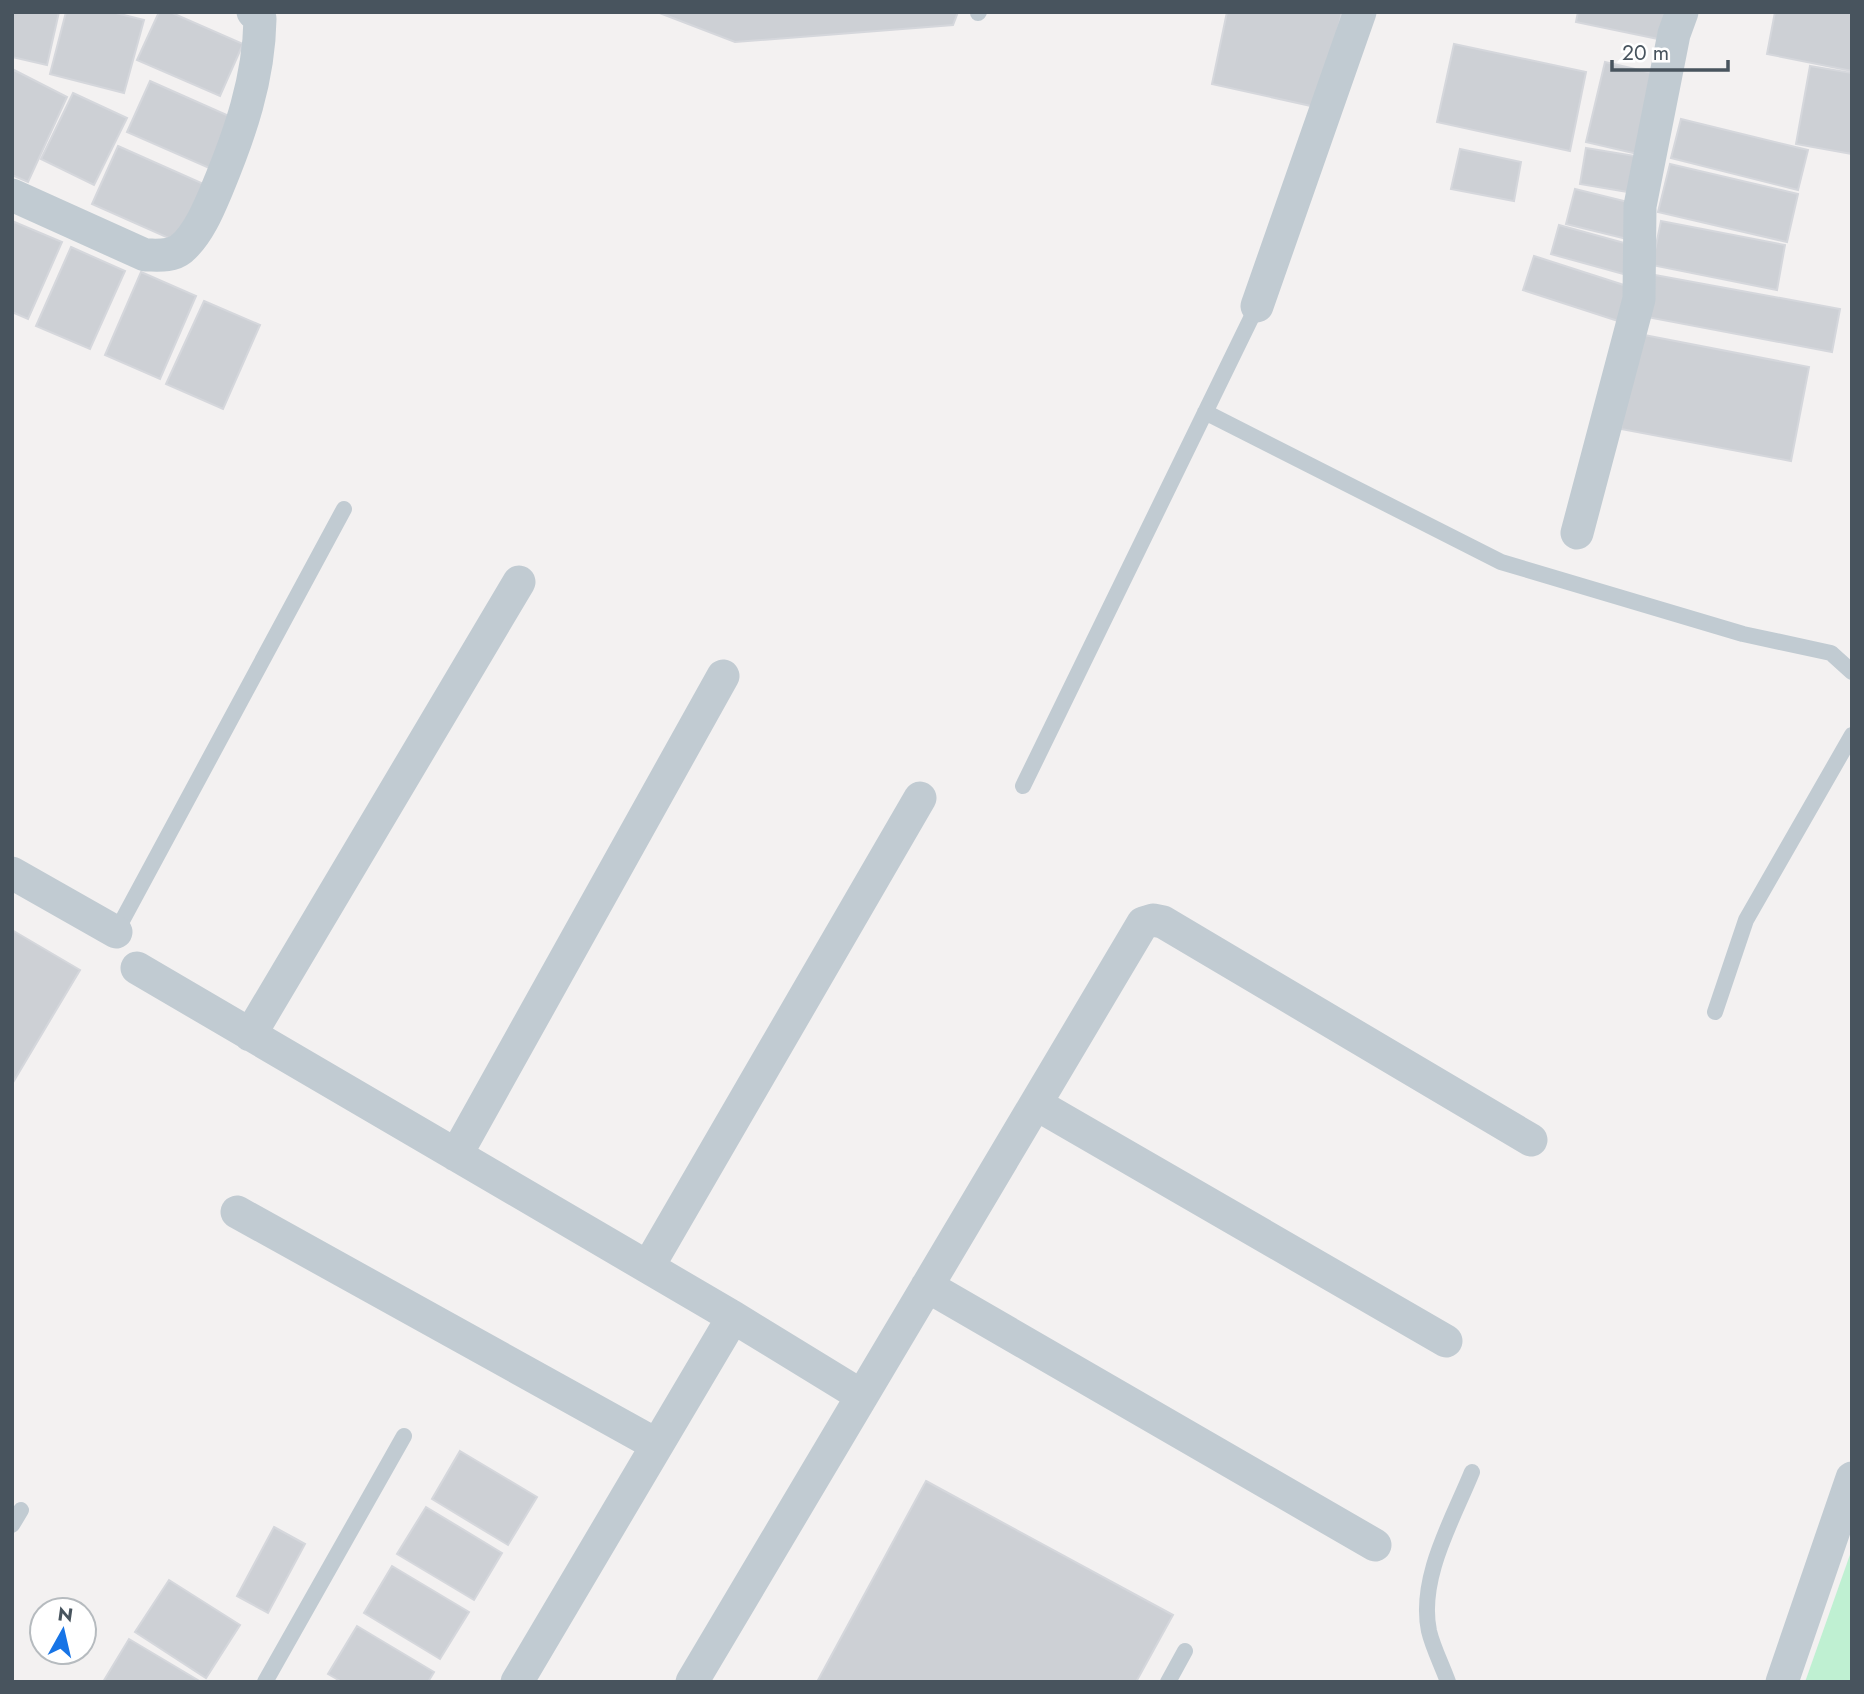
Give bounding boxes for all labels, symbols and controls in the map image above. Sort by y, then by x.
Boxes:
scale bar [1612,28,1728,72]
text: 20 m [1622,38,1669,68]
north arrow [28,1596,98,1666]
text: N [56,1600,75,1629]

